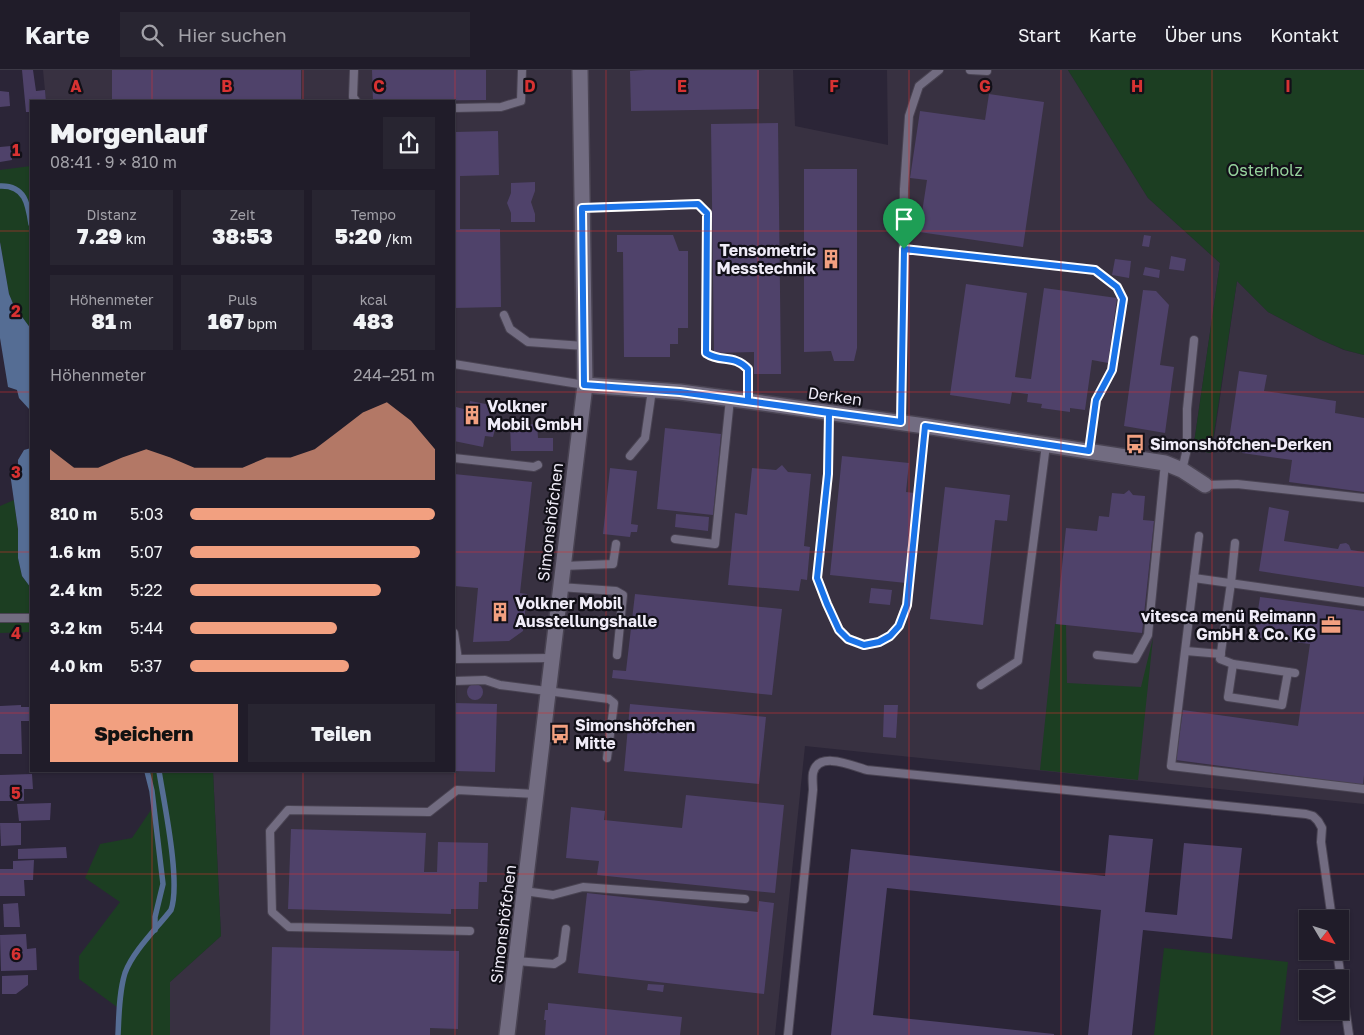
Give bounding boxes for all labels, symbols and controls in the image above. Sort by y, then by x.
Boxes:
search box [120,12,470,57]
text: Karte [25,20,90,49]
icon: search [138,21,166,49]
text: Hier suchen [178,23,287,46]
text: Start [1018,24,1061,46]
text: Karte [1089,24,1136,46]
text: Über uns [1164,24,1242,46]
text: Kontakt [1270,24,1339,46]
text: A [70,76,82,96]
text: B [221,76,233,96]
text: C [373,76,385,96]
text: D [524,76,536,96]
text: E [677,76,687,96]
text: F [829,76,839,96]
text: G [979,76,991,96]
text: H [1131,76,1143,96]
text: I [1285,76,1291,96]
text: Morgenlauf [50,116,207,149]
button: share [383,117,435,169]
text: 1 [12,140,20,160]
text: 08:41 · 9 × 810 m [50,152,177,172]
park label: Osterholz [1227,160,1303,180]
pin [883,198,925,249]
icon: arrive [890,205,918,233]
text: Distanz [86,206,137,223]
text: Zeit [230,206,255,223]
text: Tempo [351,206,396,223]
text: 7.29 [77,223,122,249]
text: 38:53 [212,223,273,249]
text: 5:20 [335,223,382,249]
text: km [122,230,146,247]
text: /km [382,230,412,247]
place label: Tensometric Messtechnik [716,240,817,278]
building icon: Tensometric Messtechnik [820,248,842,270]
text: Höhenmeter [69,291,154,308]
text: Puls [228,291,257,308]
text: kcal [360,291,387,308]
text: 2 [11,301,21,321]
text: 81 [91,308,116,334]
text: 167 [208,308,244,334]
text: 483 [353,308,394,334]
text: m [116,315,132,332]
text: bpm [244,315,277,332]
text: Höhenmeter [50,365,146,385]
text: 244–251 m [353,365,435,385]
street label: Derken [807,382,863,410]
place label: Volkner Mobil GmbH [487,396,582,434]
building icon: Volkner Mobil GmbH [461,404,483,426]
bus stop icon: Simonshöfchen-Derken [1124,433,1146,455]
place label: Simonshöfchen-Derken [1150,434,1332,454]
text: 3 [11,462,21,482]
street label: Simonshöfchen [533,462,567,582]
text: 810 m [50,504,97,524]
text: 5:03 [130,504,163,524]
text: 1.6 km [50,542,101,562]
text: 5:07 [130,542,162,562]
text: 2.4 km [50,580,102,600]
text: 5:22 [130,580,163,600]
place label: Volkner Mobil Ausstellungshalle [515,593,657,631]
building icon: Volkner Mobil Ausstellungshalle [489,601,511,623]
place label: vitesca menü Reimann GmbH & Co. KG [1141,606,1316,644]
office icon: vitesca menü Reimann GmbH & Co. KG [1320,614,1342,636]
text: 3.2 km [50,618,102,638]
text: 5:44 [130,618,164,638]
text: 4 [11,623,21,643]
text: 4.0 km [50,656,103,676]
text: 5:37 [130,656,162,676]
button: Speichern [50,704,238,762]
button: Teilen [248,704,435,762]
place label: Simonshöfchen Mitte [575,715,695,753]
bus stop icon: Simonshöfchen Mitte [549,723,571,745]
text: 5 [11,783,21,803]
street label: Simonshöfchen [486,864,520,984]
north arrow [1299,910,1349,960]
map controls [1299,910,1349,1020]
text: 6 [11,944,21,964]
button: layers [1299,970,1349,1020]

